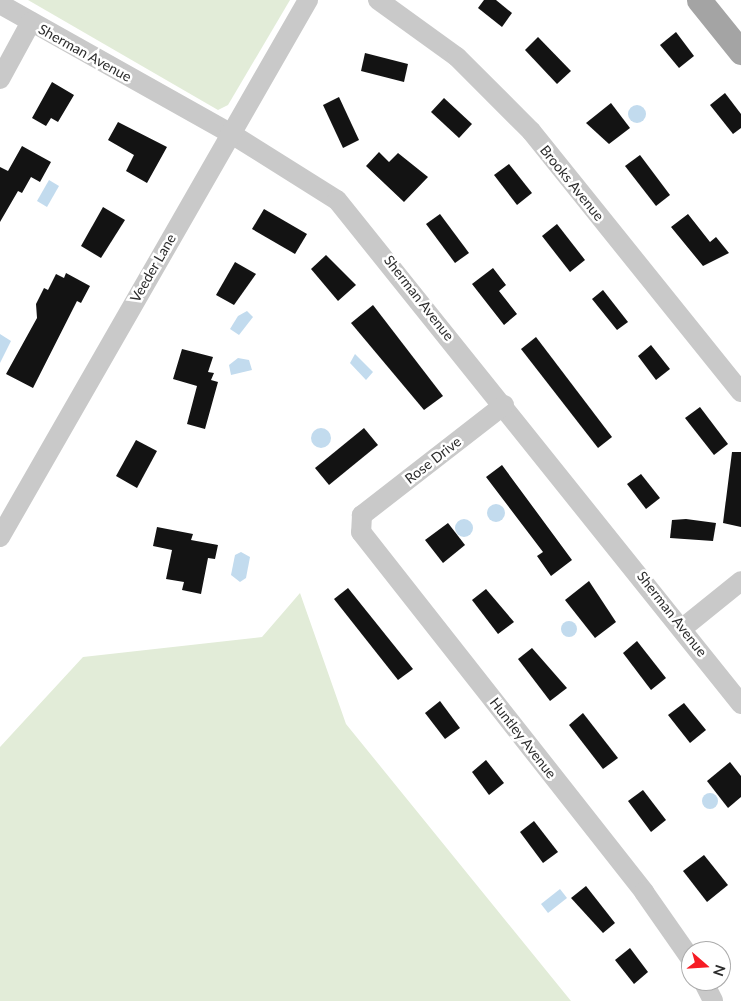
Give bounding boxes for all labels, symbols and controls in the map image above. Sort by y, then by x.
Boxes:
street label: Sherman Avenue [35,20,135,86]
street label: Brooks Avenue [536,142,608,224]
street label: Veeder Lane [127,231,179,305]
street label: Sherman Avenue [380,252,458,344]
street label: Rose Drive [402,433,464,487]
street label: Sherman Avenue [633,568,711,660]
street label: Huntley Avenue [486,694,560,782]
north arrow [681,941,731,991]
text: N [710,963,730,979]

